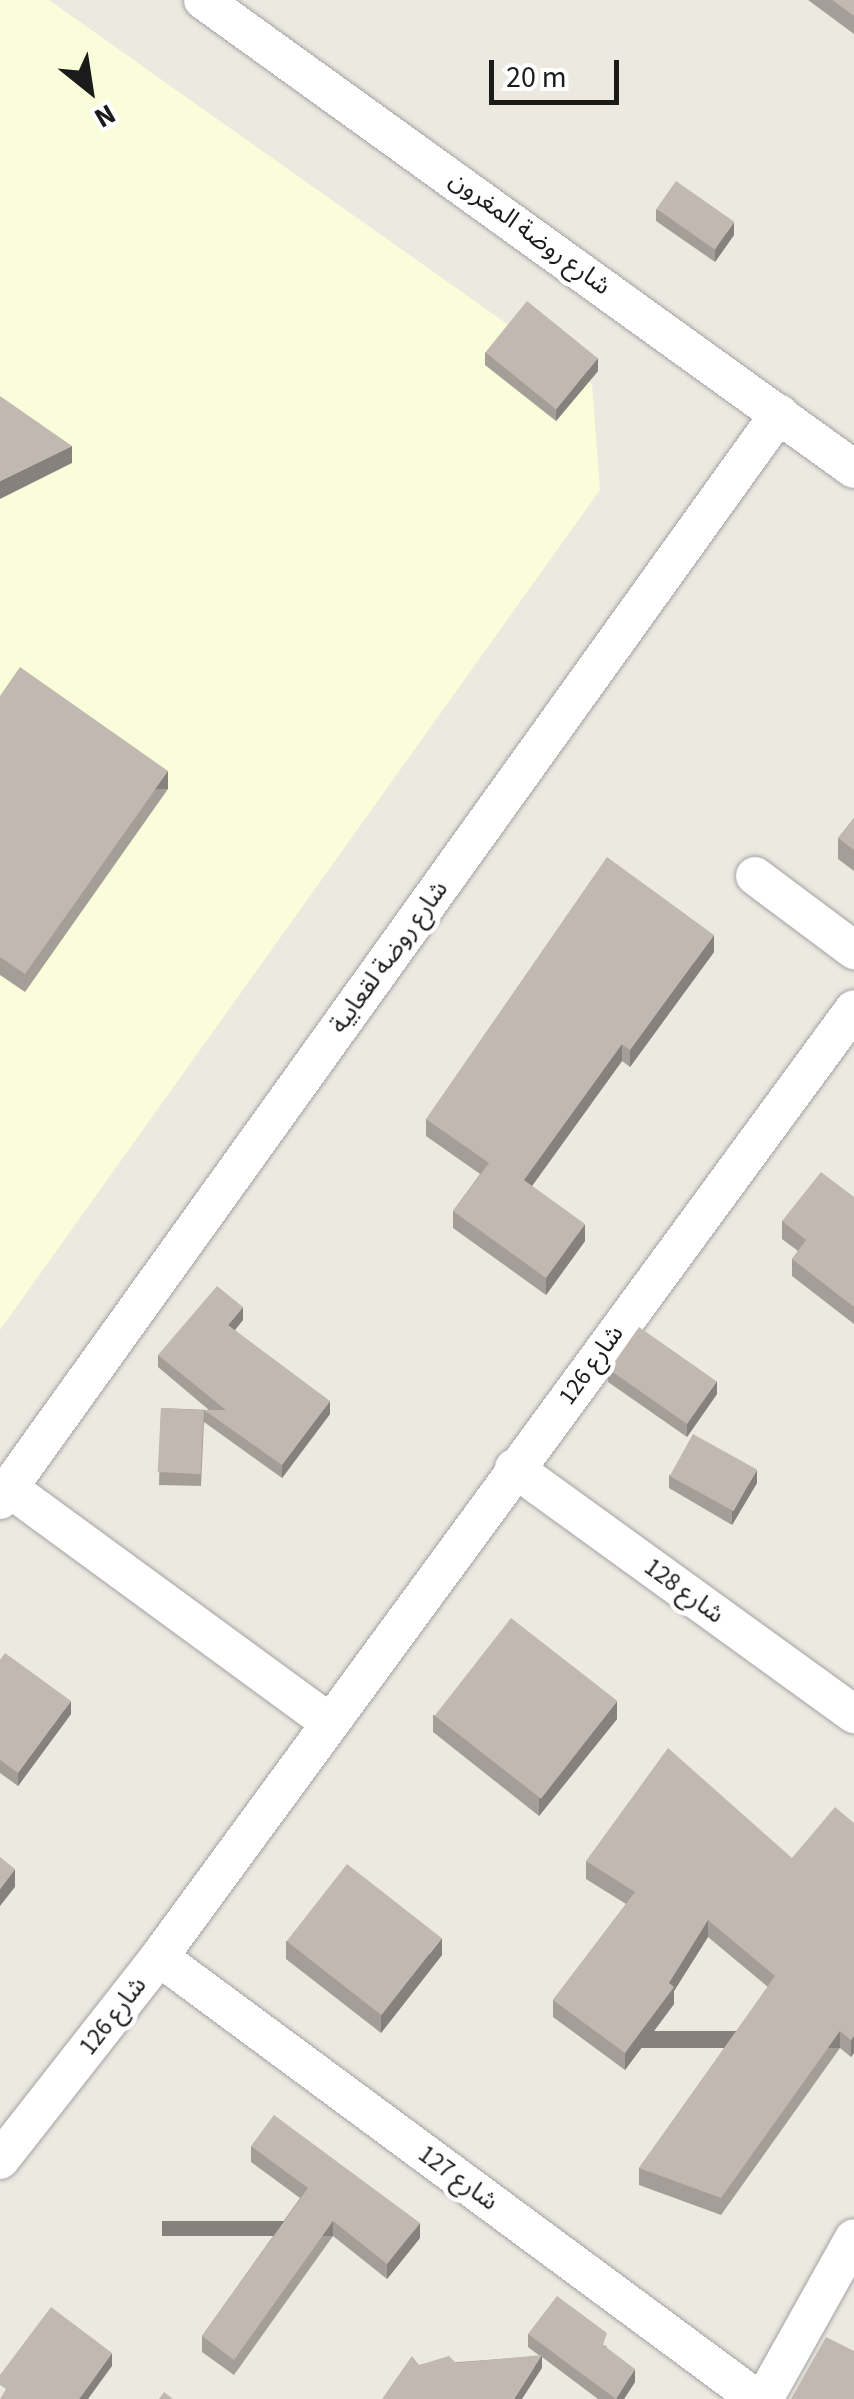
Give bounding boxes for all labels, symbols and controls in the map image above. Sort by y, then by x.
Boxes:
north arrow [40,40,140,140]
scale bar [494,40,624,102]
text: 20 m [506,56,567,99]
text: N [87,94,123,138]
street label: شارع روضة المغرون [444,164,616,302]
street label: شارع روضة لقعابية [324,875,454,1039]
street label: شارع 126 [552,1319,630,1411]
street label: شارع 128 [638,1552,730,1630]
street label: شارع 126 [73,1971,153,2061]
street label: شارع 127 [412,2139,504,2217]

